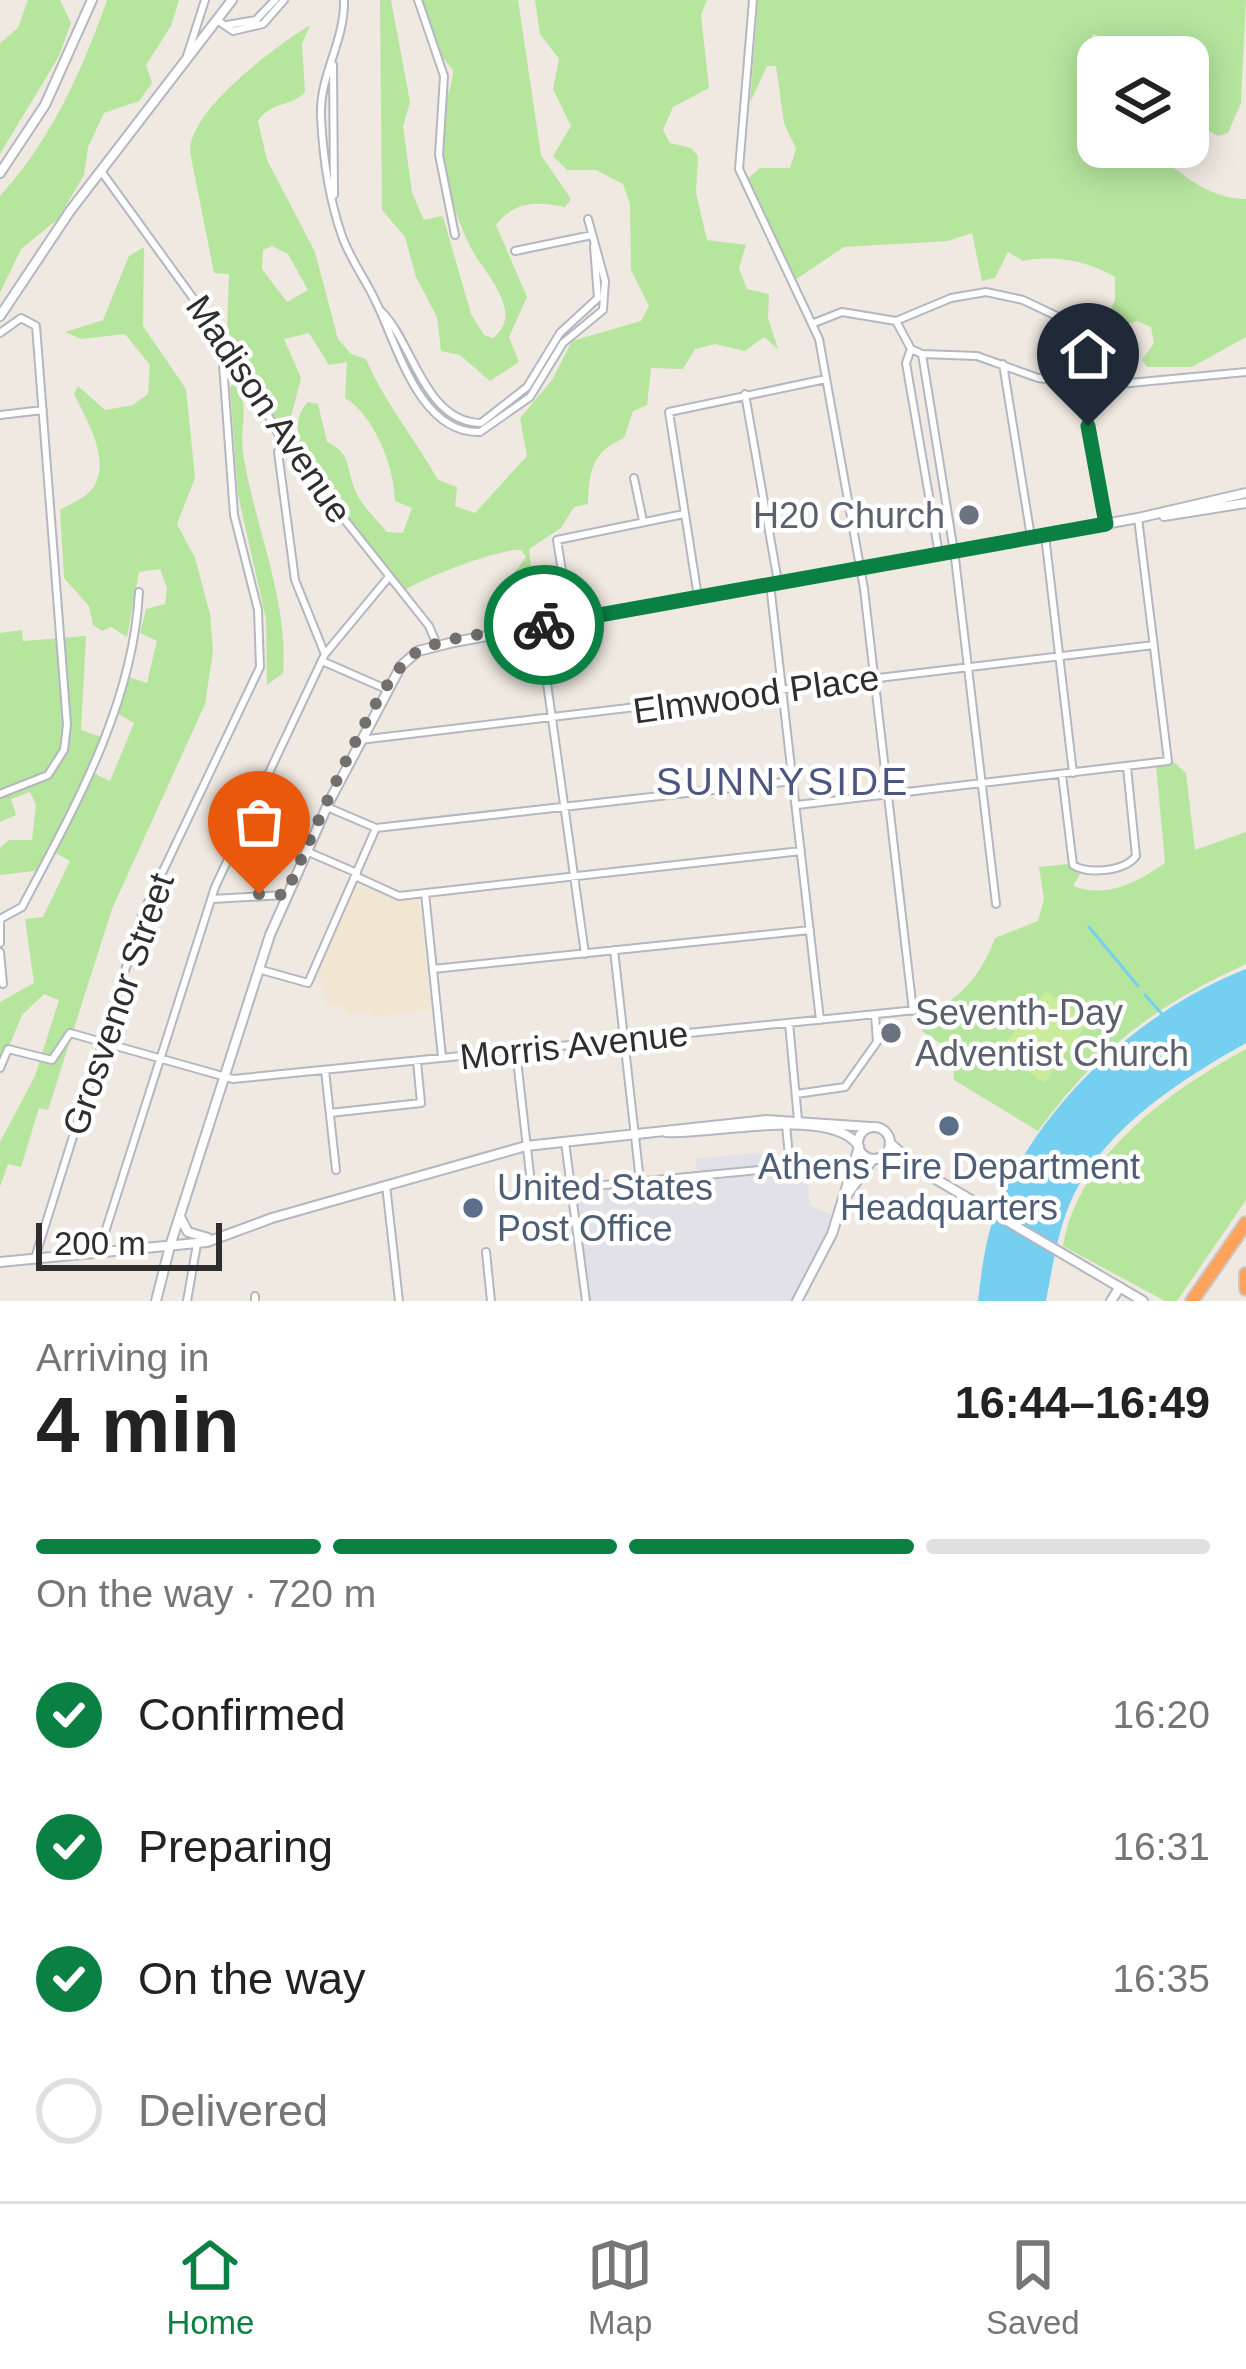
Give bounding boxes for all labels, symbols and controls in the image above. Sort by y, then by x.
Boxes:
map controls [1077,36,1209,168]
button: layers [1077,36,1209,168]
street label: Madison Avenue [178,287,360,531]
pin [1037,303,1139,426]
icon: home [1055,321,1121,387]
place label: H20 Church [753,495,945,536]
marker: H20 Church [956,502,982,528]
courier [484,565,604,685]
icon: bike [511,592,577,658]
street label: Elmwood Place [630,656,882,732]
district label: SUNNYSIDE [656,760,910,803]
pin [208,771,310,894]
icon: bag [226,789,292,855]
street label: Grosvenor Street [54,868,182,1140]
place label: Seventh-Day Adventist Church [915,992,1189,1074]
street label: Morris Avenue [458,1013,690,1077]
marker: Seventh-Day Adventist Church [878,1020,904,1046]
marker: Athens Fire Department Headquarters [936,1113,962,1139]
place label: Athens Fire Department Headquarters [758,1146,1140,1228]
place label: United States Post Office [497,1167,713,1249]
marker: United States Post Office [460,1195,486,1221]
scale bar [36,1217,222,1270]
text: 200 m [54,1225,146,1262]
text: Arriving in [36,1336,209,1379]
text: 16:44–16:49 [955,1377,1210,1428]
text: 4 min [36,1381,240,1469]
text: On the way · 720 m [36,1572,376,1615]
icon: check [36,1682,102,1748]
text: Confirmed [138,1689,346,1740]
text: 16:20 [1112,1693,1210,1736]
icon: check [36,1814,102,1880]
text: Preparing [138,1821,333,1872]
text: 16:31 [1112,1825,1210,1868]
icon: check [36,1946,102,2012]
text: On the way [138,1953,366,2004]
text: 16:35 [1112,1957,1210,2000]
text: Delivered [138,2085,328,2136]
tab: Home [166,2232,254,2342]
tab: Map [587,2232,653,2342]
tab: Saved [986,2232,1080,2342]

